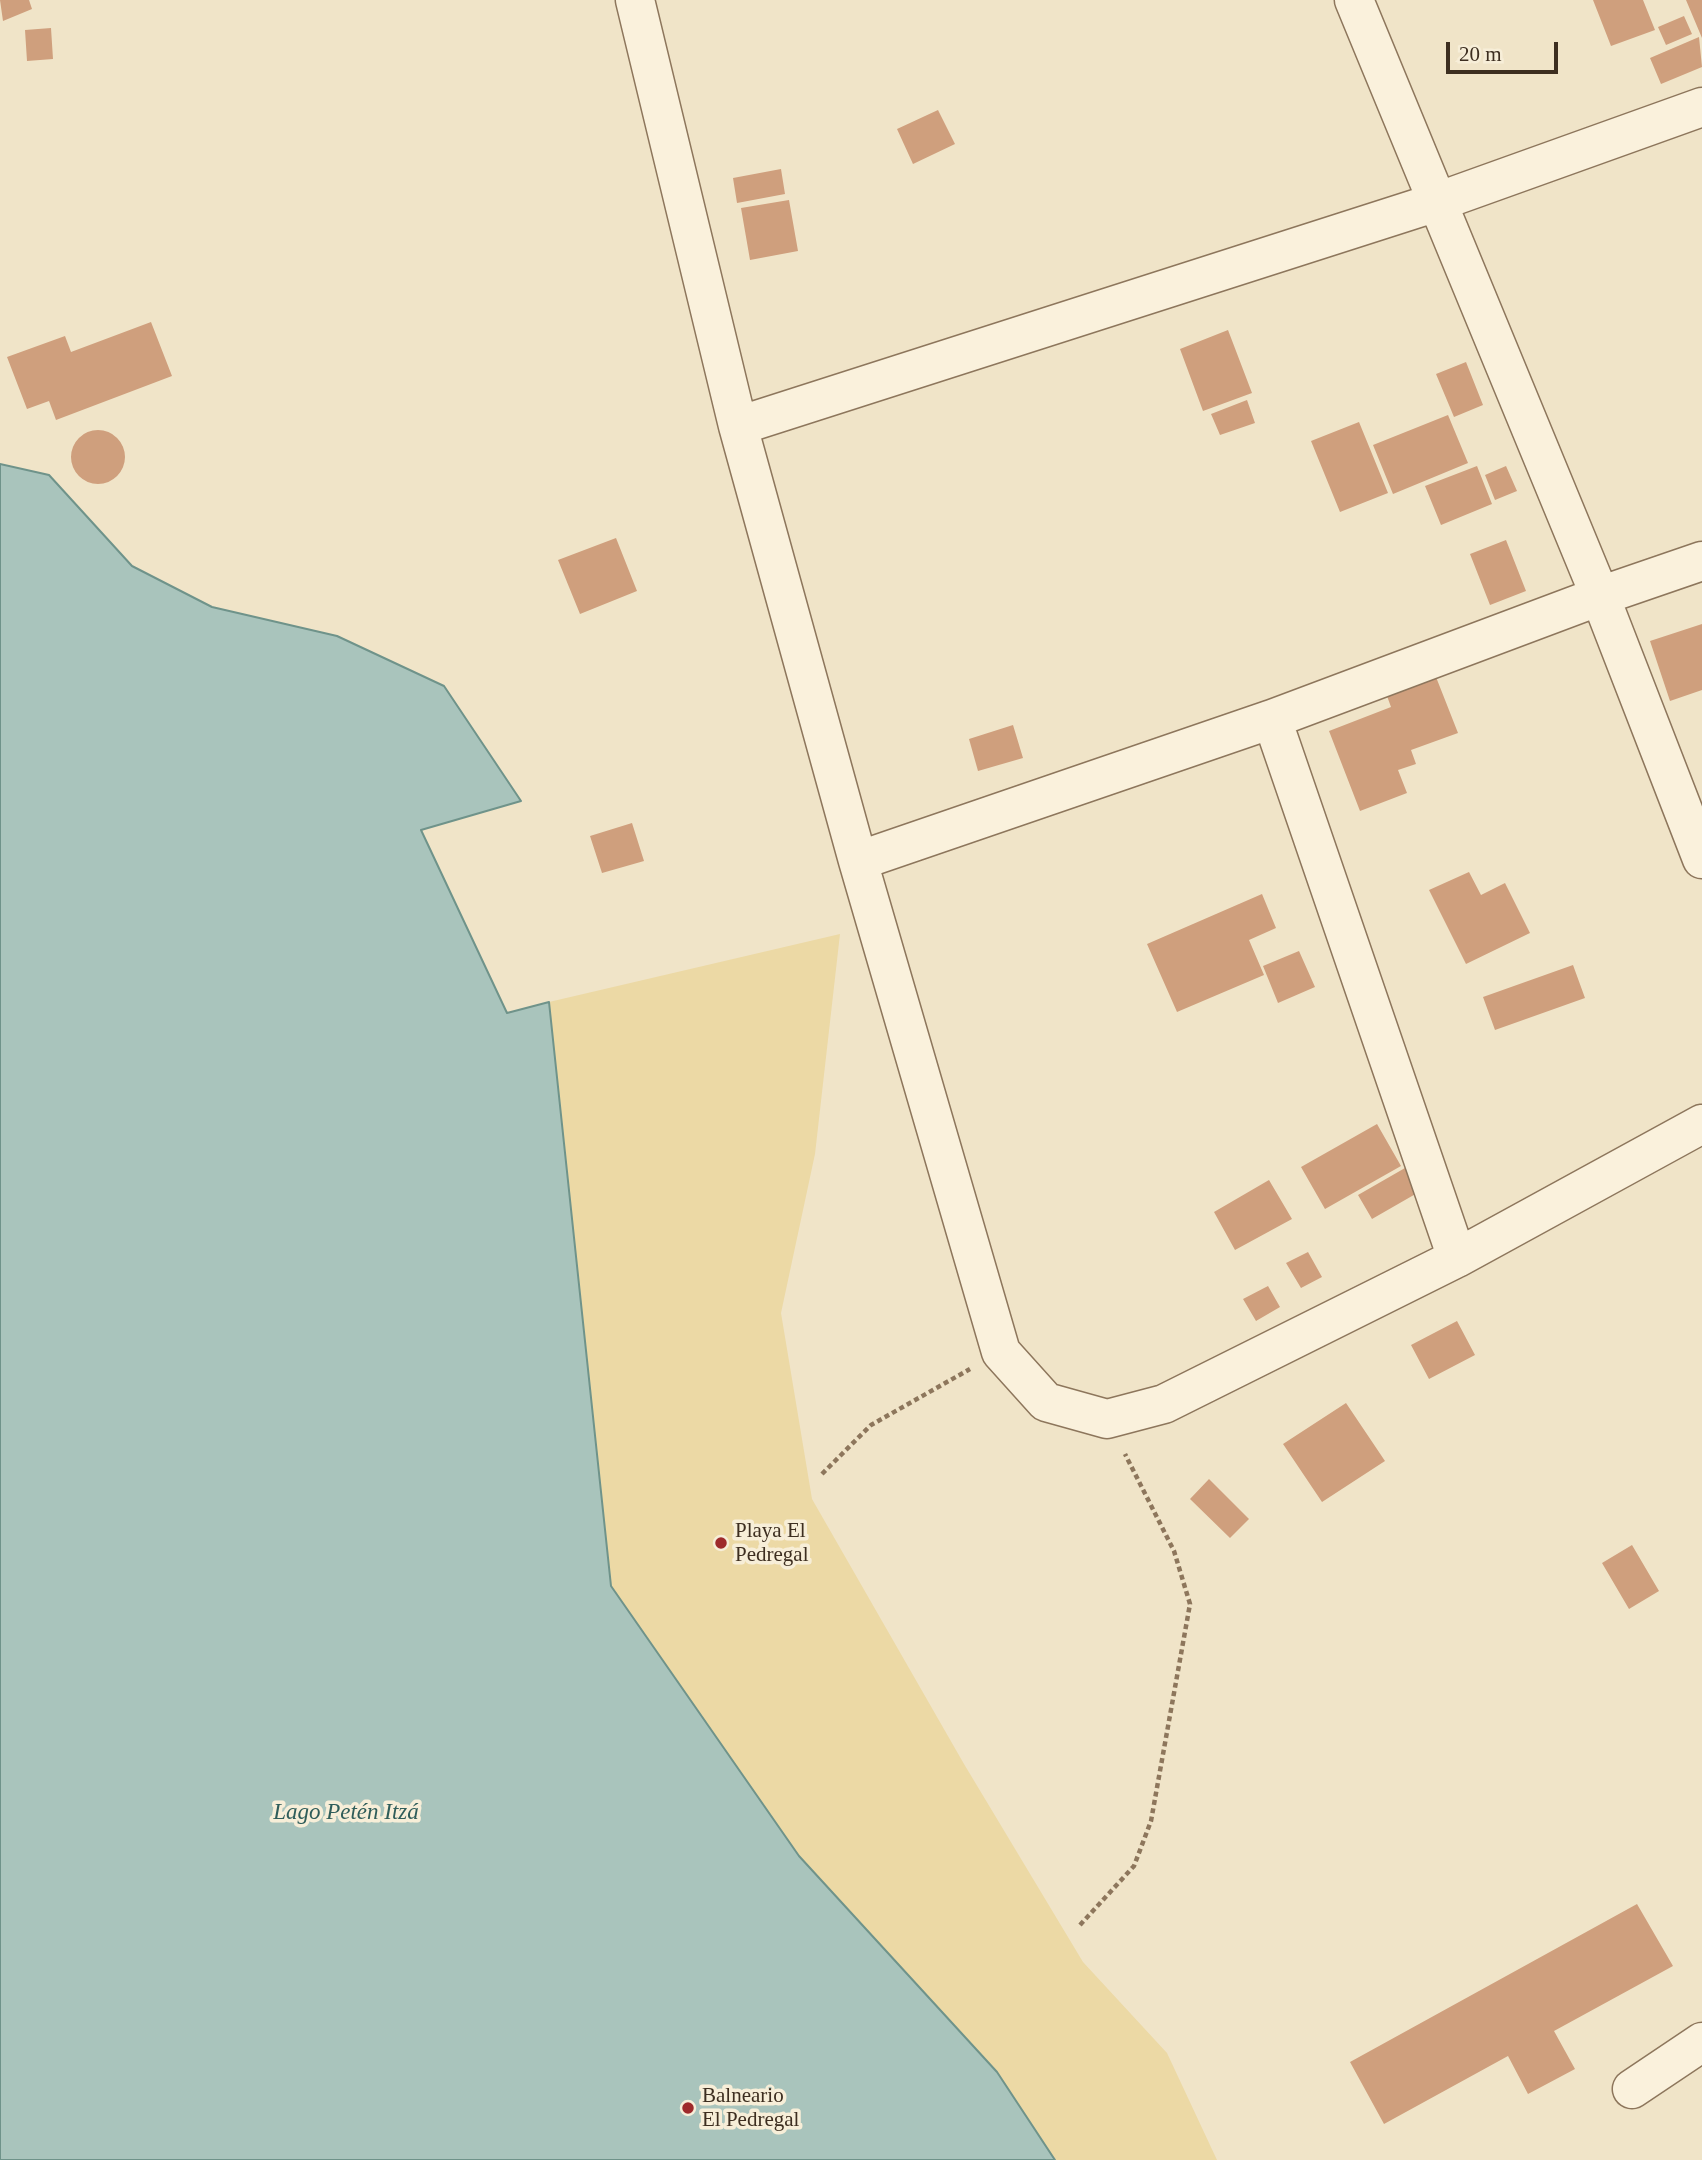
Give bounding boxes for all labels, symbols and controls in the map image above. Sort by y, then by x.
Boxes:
scale bar [1450,28,1562,72]
text: 20 m [1459,42,1502,66]
place label: Playa El Pedregal [735,1518,808,1568]
marker: Playa El Pedregal [713,1535,729,1551]
water label: Lago Petén Itzá [273,1799,419,1827]
place label: Balneario El Pedregal [702,2083,799,2133]
marker: Balneario El Pedregal [680,2100,696,2116]

